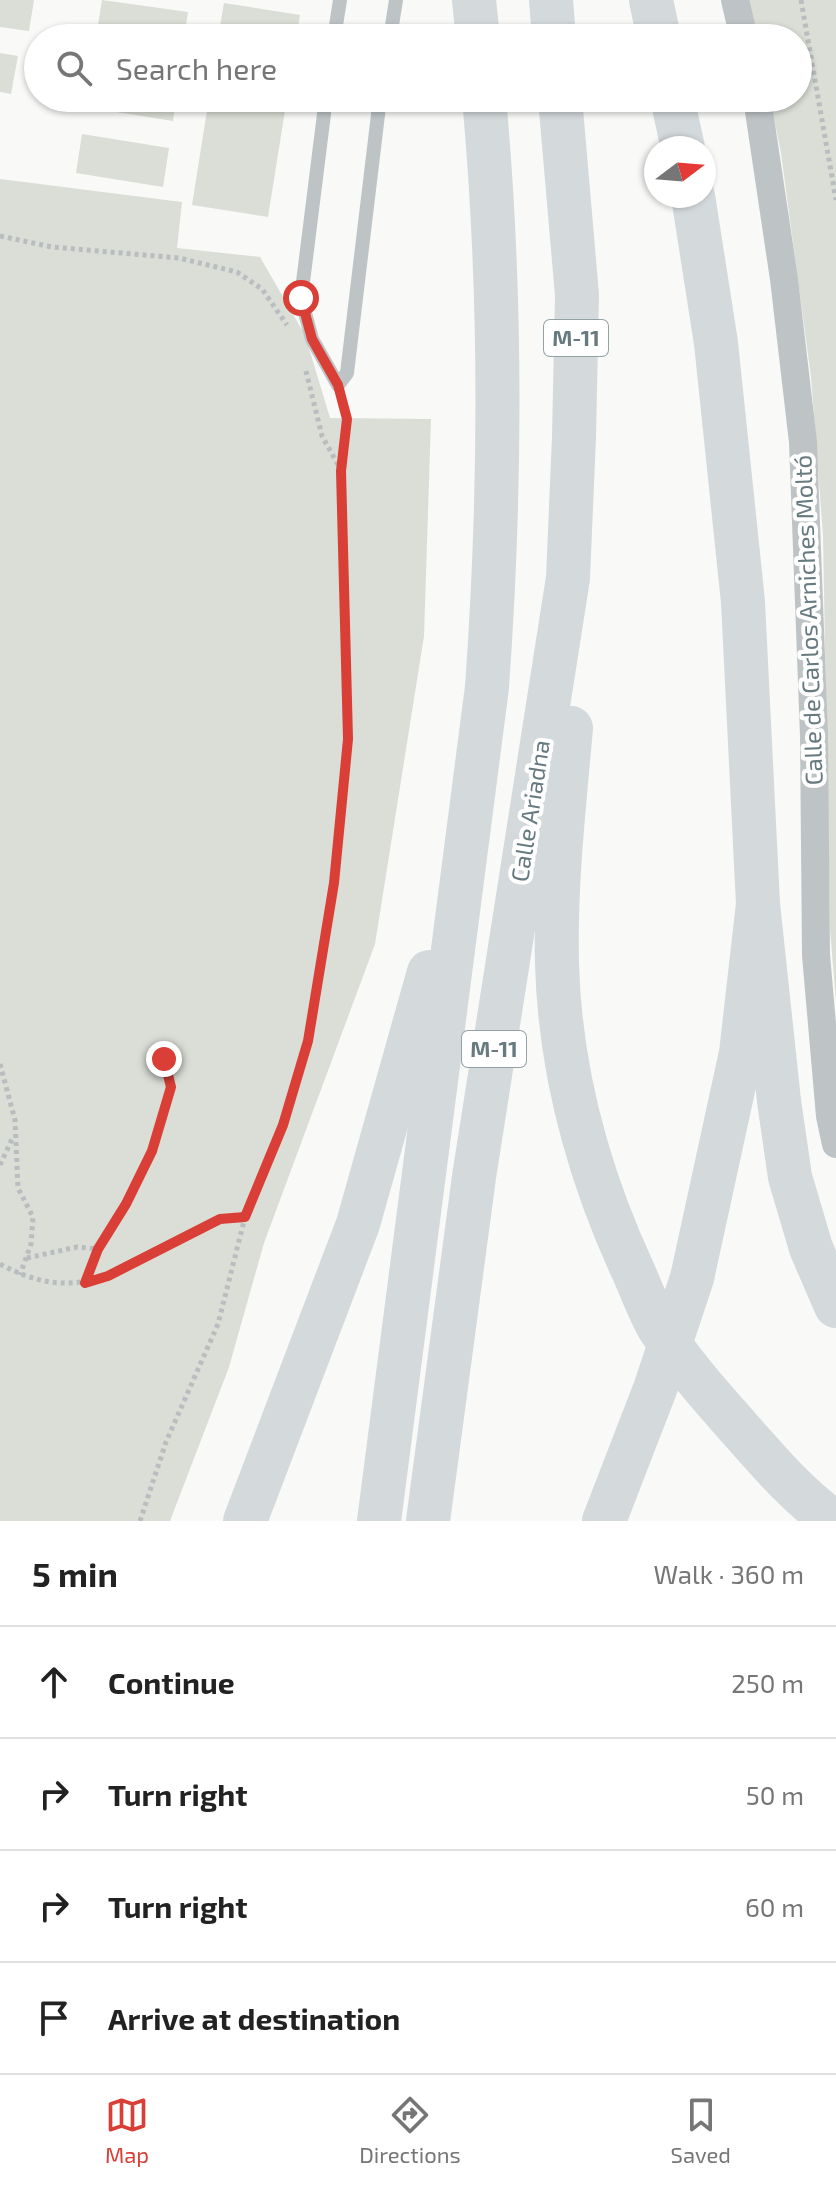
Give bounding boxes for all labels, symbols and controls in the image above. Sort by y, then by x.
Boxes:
search box [24,24,812,112]
icon: search [52,46,96,90]
text: Search here [116,50,277,86]
north arrow [644,136,716,208]
route start [283,280,319,316]
road number: M-11 [544,320,608,356]
street label: Calle de Carlos Arniches Moltó [787,454,828,786]
street label: Calle Ariadna [504,738,555,884]
road number: M-11 [462,1031,526,1067]
route end [146,1041,182,1077]
text: 5 min [32,1553,118,1594]
text: Walk · 360 m [653,1558,804,1589]
icon: ahead [32,1660,76,1704]
text: Continue [108,1664,235,1700]
text: 250 m [731,1667,804,1698]
icon: right [32,1772,76,1816]
text: Turn right [108,1776,248,1812]
text: 50 m [746,1779,804,1810]
icon: right [32,1884,76,1928]
text: Turn right [108,1888,248,1924]
text: 60 m [745,1891,804,1922]
icon: arrive [32,1996,76,2040]
text: Arrive at destination [108,2000,400,2036]
tab: Map [105,2093,149,2167]
tab: Directions [359,2093,461,2167]
tab: Saved [671,2093,731,2167]

